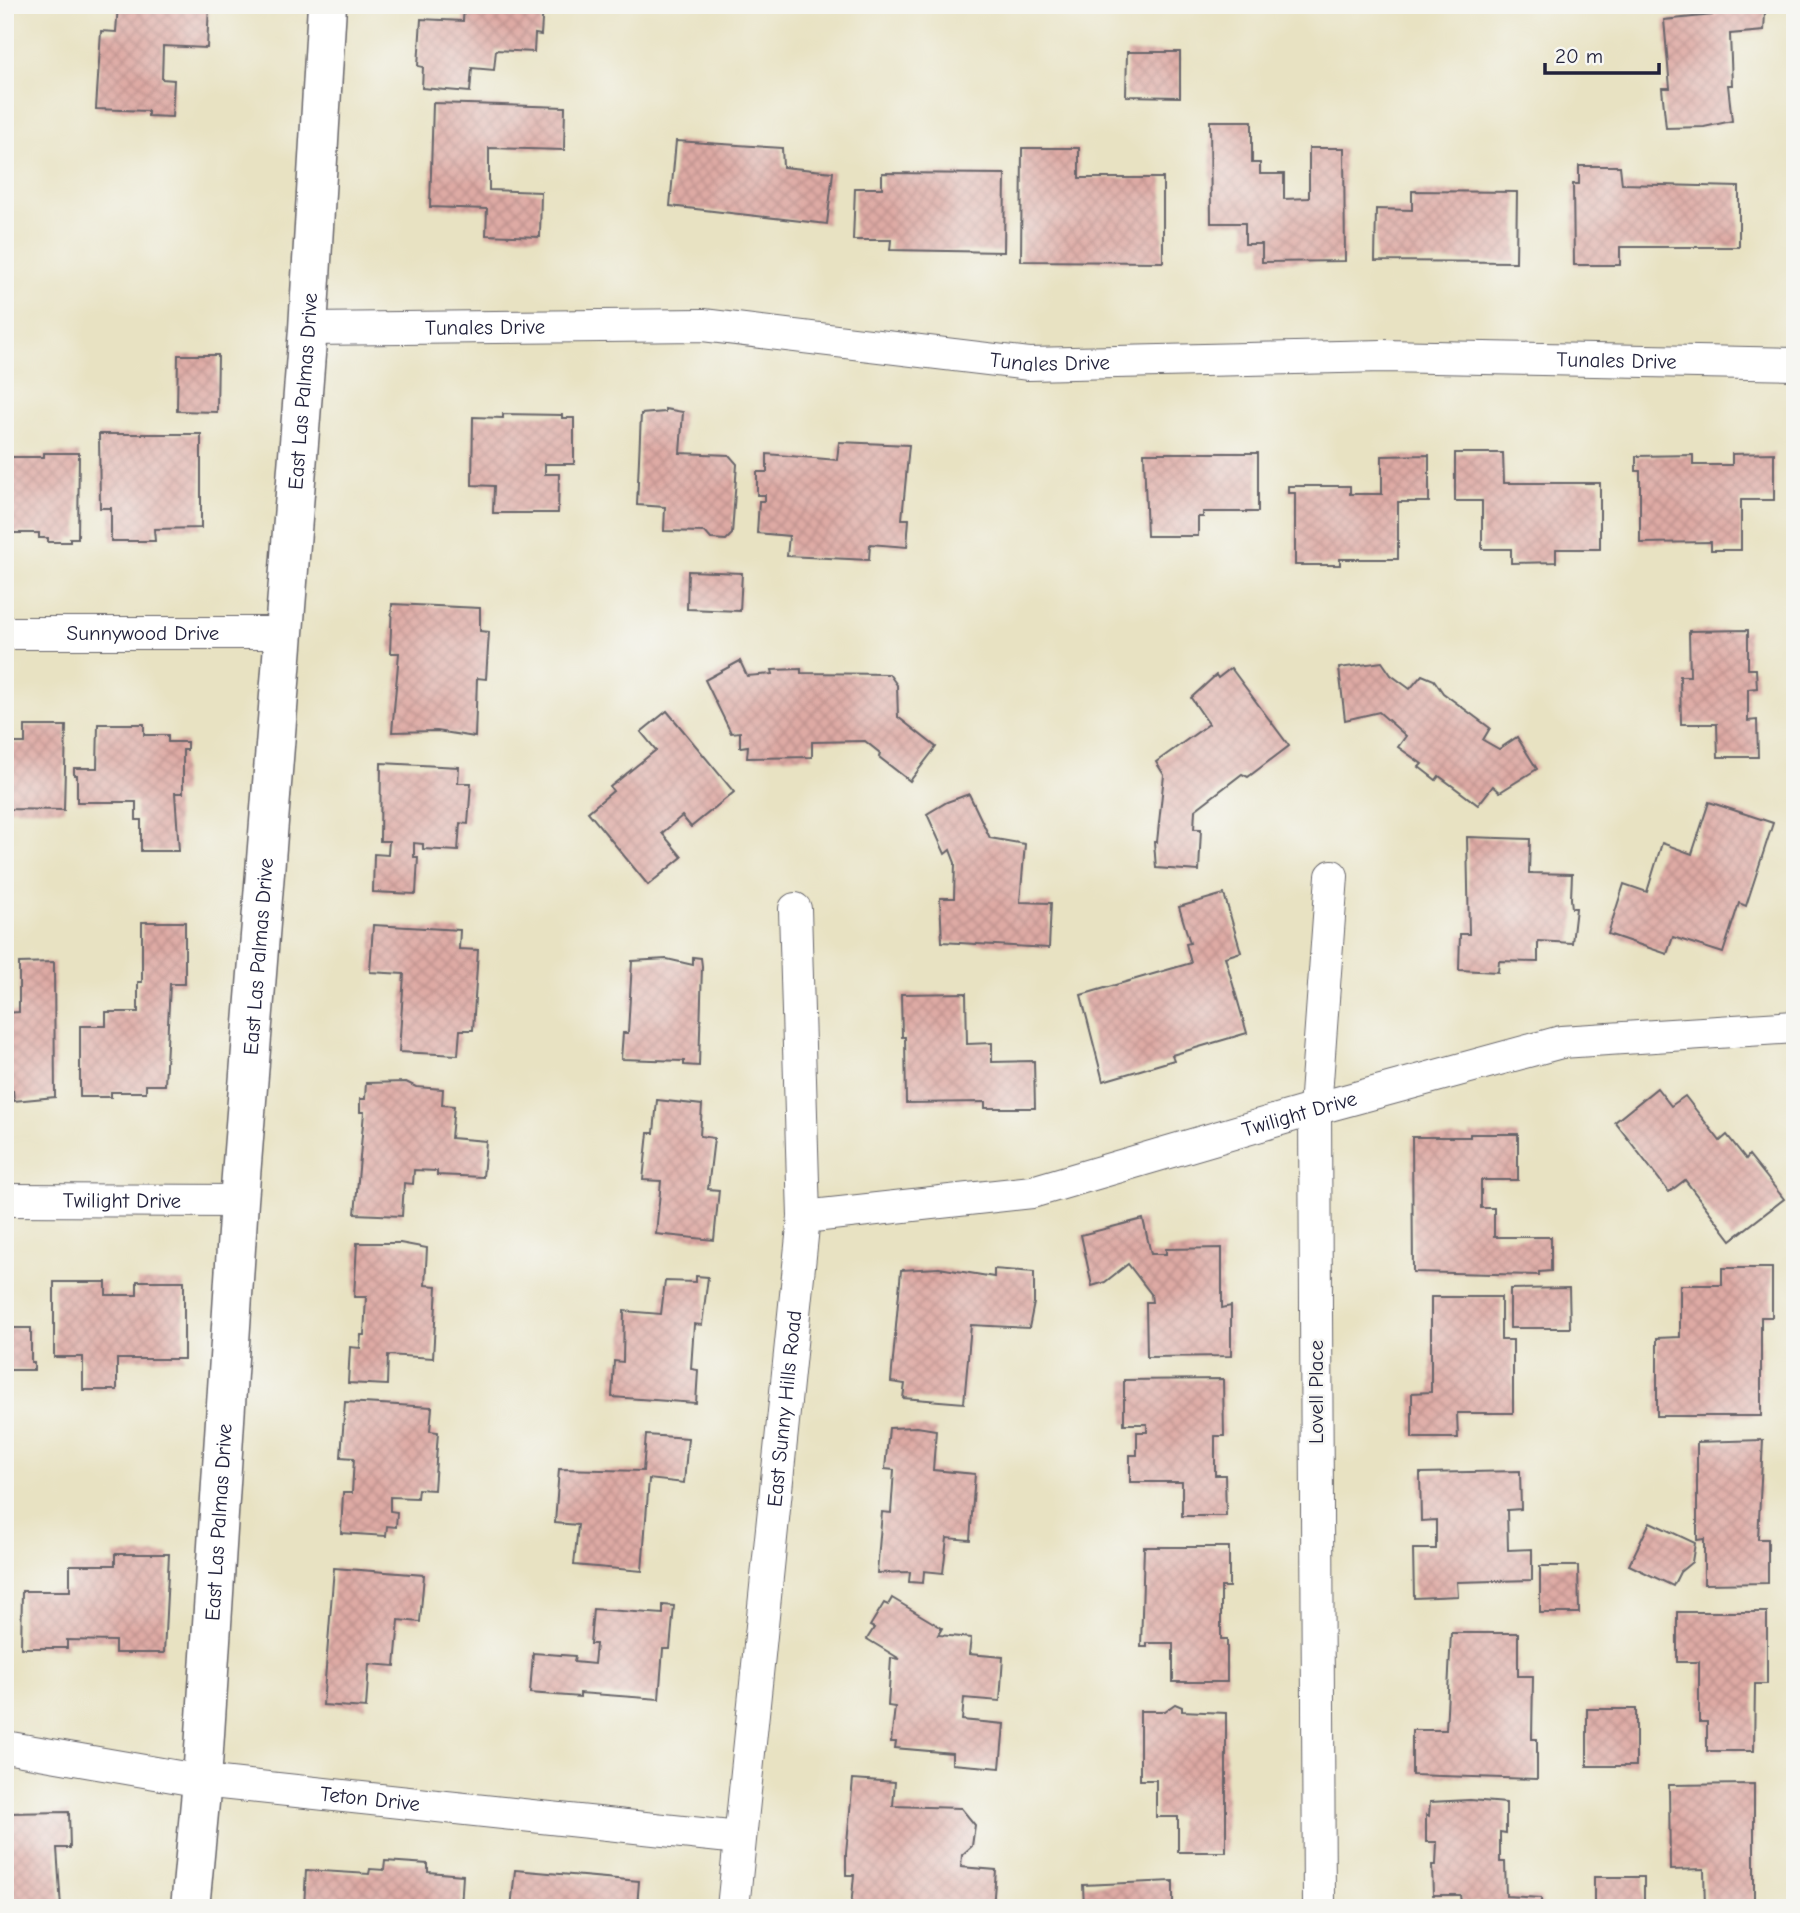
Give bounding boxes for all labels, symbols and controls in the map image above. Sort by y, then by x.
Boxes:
scale bar [1545,32,1658,76]
text: 20 m [1555,44,1603,68]
street label: East Las Palmas Drive [283,292,322,491]
street label: Tunales Drive [425,315,545,340]
street label: Tunales Drive [988,347,1110,376]
street label: Tunales Drive [1556,347,1677,374]
street label: Sunnywood Drive [67,621,219,645]
street label: East Las Palmas Drive [239,857,278,1056]
street label: Twilight Drive [1239,1086,1360,1142]
street label: Twilight Drive [63,1188,181,1213]
street label: East Sunny Hills Road [762,1309,806,1508]
street label: Lovell Place [1304,1340,1328,1444]
street label: East Las Palmas Drive [200,1423,237,1621]
street label: Teton Drive [319,1782,421,1816]

